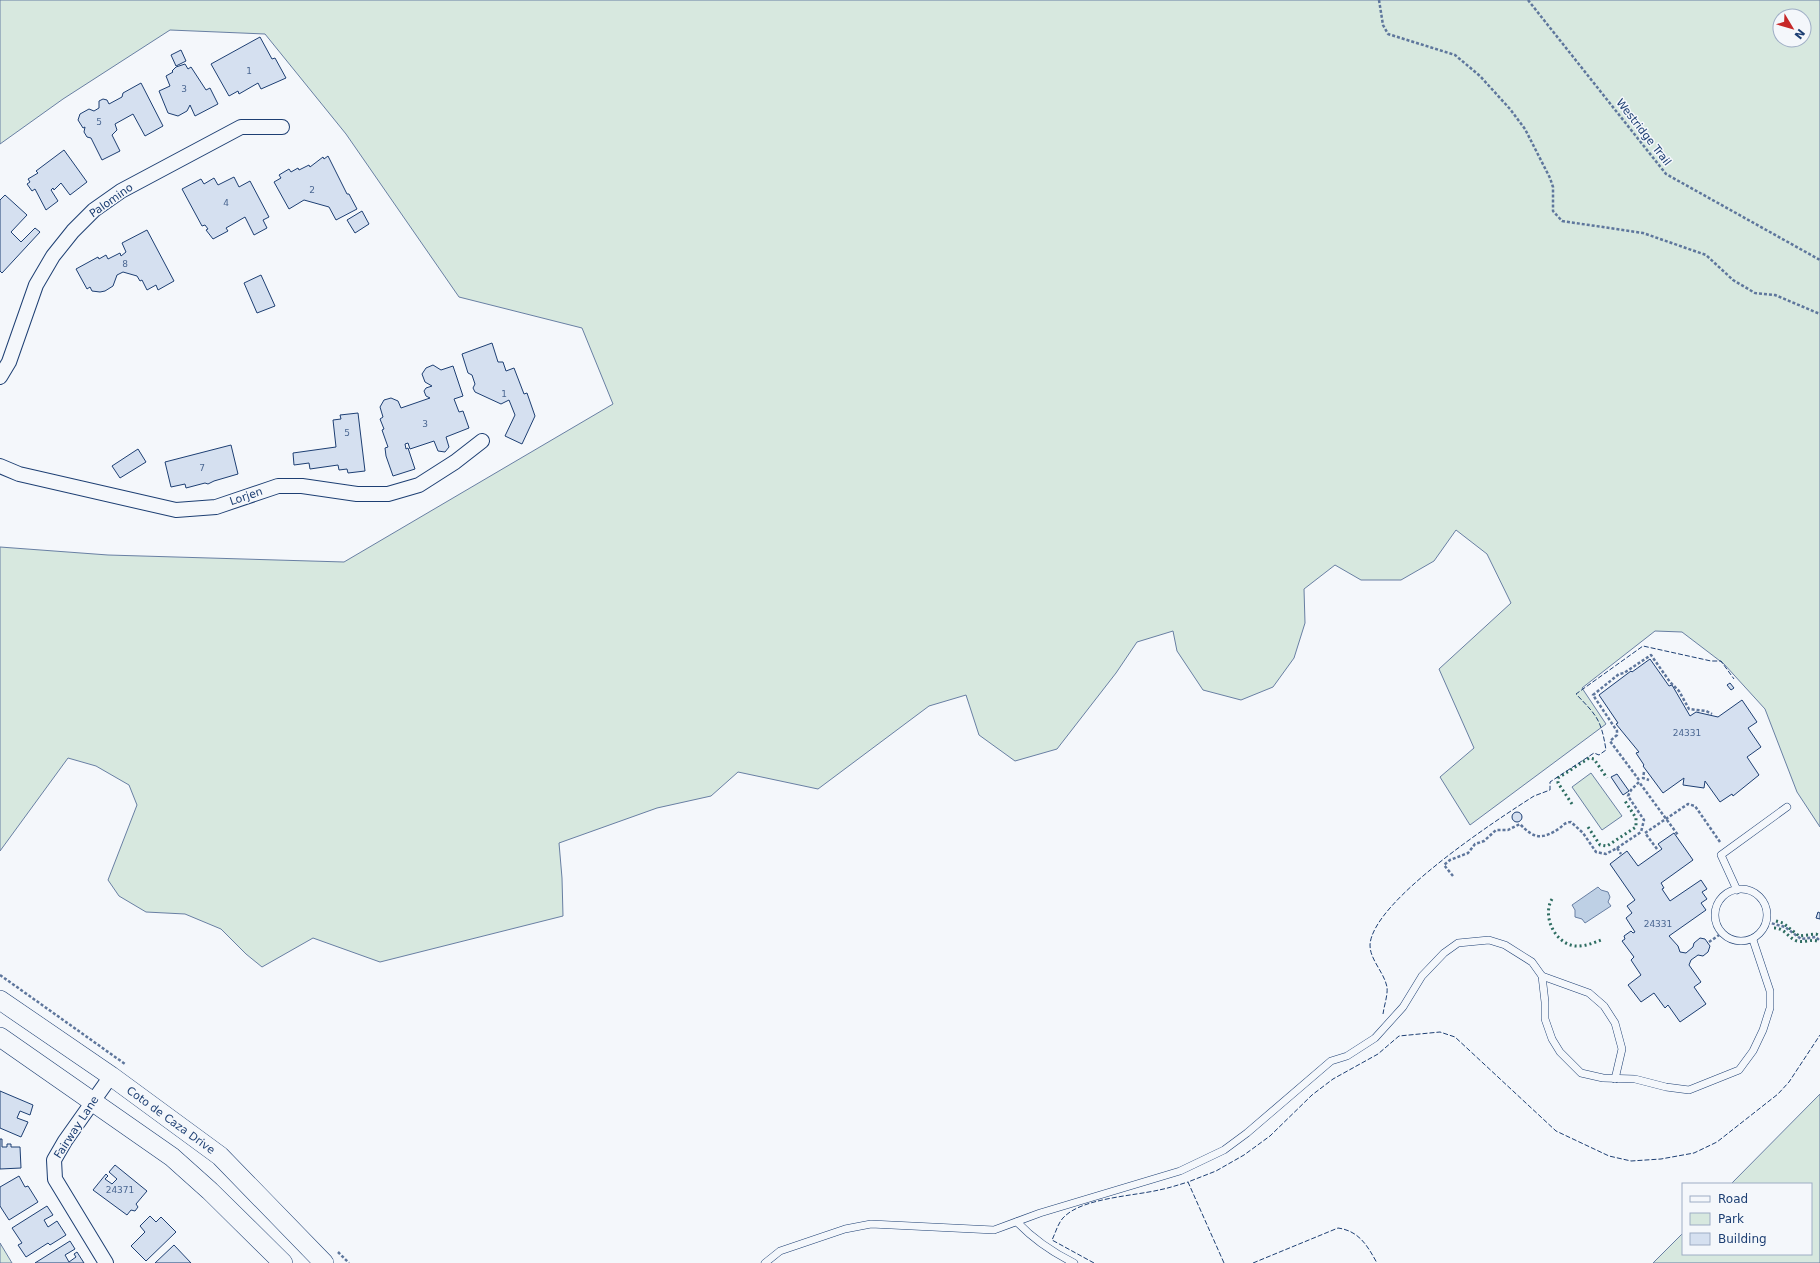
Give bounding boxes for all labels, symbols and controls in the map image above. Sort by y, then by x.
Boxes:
north arrow [1772,8,1812,48]
text: N [1792,26,1807,41]
house number: 1 [246,66,252,76]
house number: 3 [181,84,187,94]
street label: Westridge Trail [1613,96,1674,168]
house number: 5 [96,117,102,127]
street label: Palomino [87,181,136,220]
house number: 2 [309,185,315,195]
house number: 4 [223,198,229,208]
house number: 8 [122,259,128,269]
house number: 1 [501,389,507,399]
house number: 3 [422,419,428,429]
house number: 5 [344,428,350,438]
house number: 7 [199,463,205,473]
street label: Lorjen [228,485,264,508]
house number: 24331 [1673,728,1701,738]
house number: 24331 [1644,919,1672,929]
street label: Coto de Caza Drive [124,1084,218,1157]
street label: Fairway Lane [51,1093,102,1161]
legend [1682,1183,1812,1255]
house number: 24371 [106,1185,134,1195]
text: Road [1718,1192,1748,1206]
text: Park [1718,1212,1744,1226]
text: Building [1718,1232,1767,1246]

